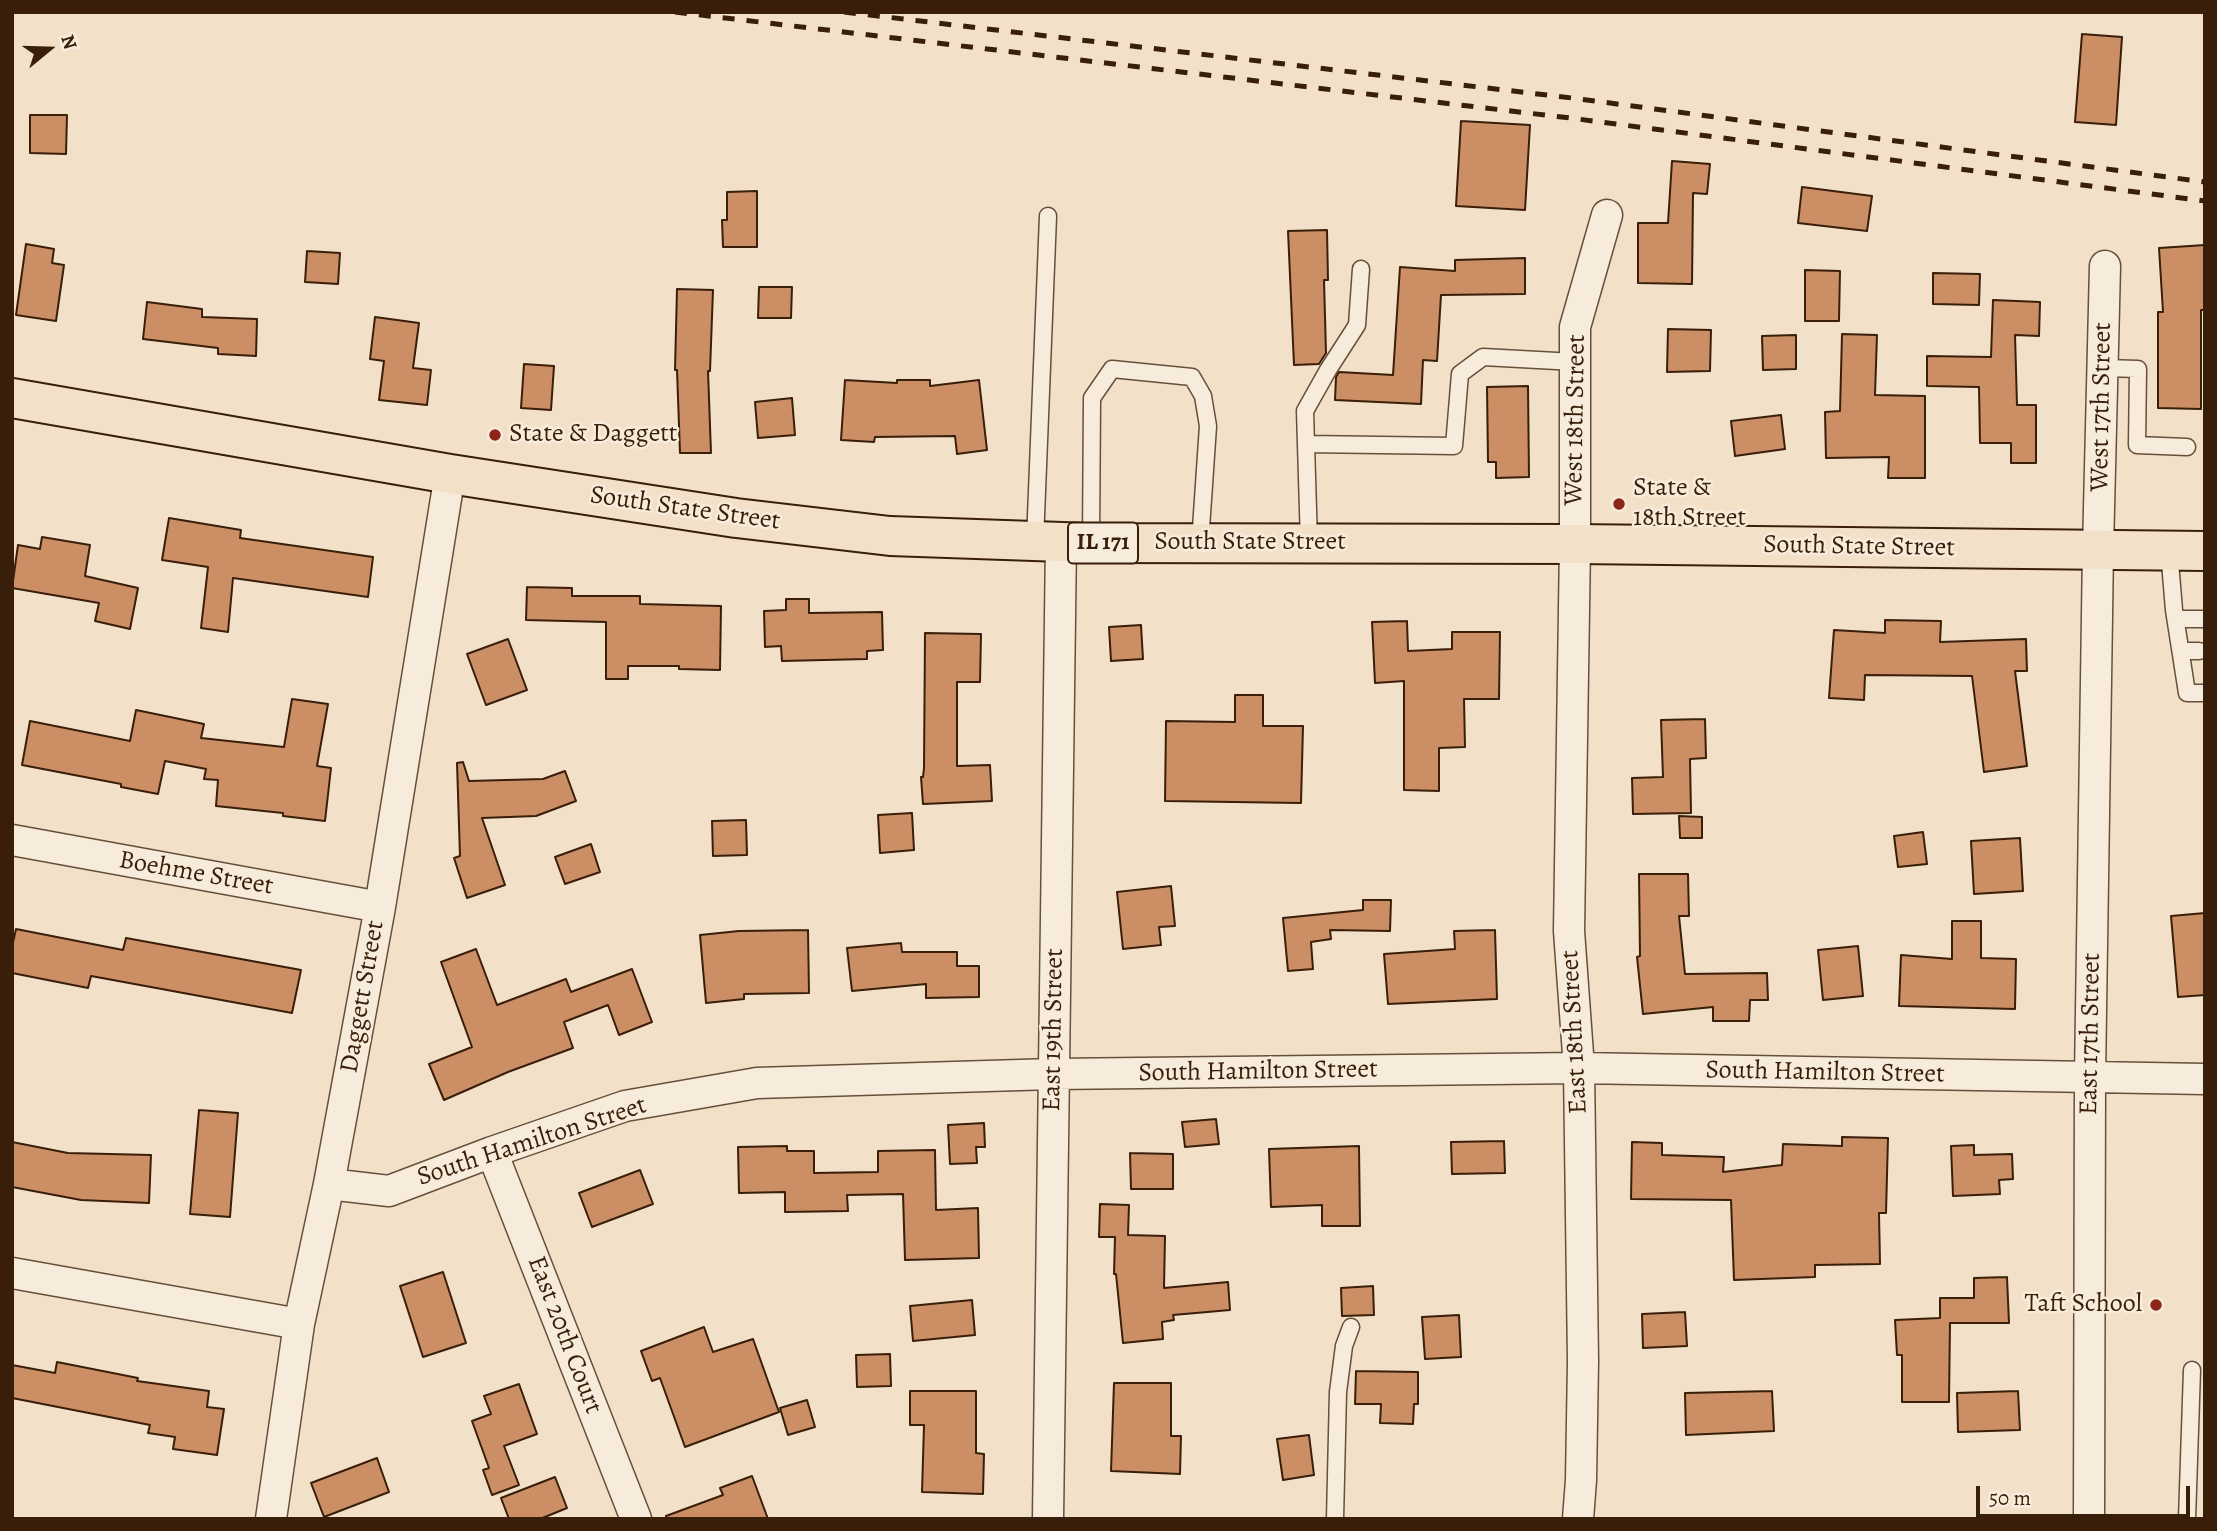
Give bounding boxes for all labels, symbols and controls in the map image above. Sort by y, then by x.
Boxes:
north arrow [14,14,84,84]
text: N [54,31,83,53]
street label: West 17th Street [2085,322,2119,492]
street label: West 18th Street [1559,334,1593,506]
place label: State & Daggett [509,419,677,451]
marker: State & Daggett [487,427,503,443]
place label: State & 18th Street [1633,473,1746,534]
street label: South State Street [588,480,782,538]
marker: State & 18th Street [1611,496,1627,512]
road number: IL 171 [1068,522,1138,564]
street label: South State Street [1154,527,1346,559]
street label: South State Street [1763,530,1955,564]
street label: Boehme Street [116,845,276,903]
street label: Daggett Street [334,918,392,1076]
street label: East 19th Street [1037,948,1071,1112]
street label: East 18th Street [1555,949,1595,1115]
street label: East 17th Street [2074,952,2108,1116]
street label: South Hamilton Street [1138,1054,1378,1090]
street label: South Hamilton Street [1705,1055,1945,1091]
street label: South Hamilton Street [413,1090,651,1194]
street label: East 20th Court [520,1252,608,1418]
place label: Taft School [2025,1289,2142,1321]
marker: Taft School [2148,1297,2164,1313]
scale bar [1979,1472,2192,1516]
text: 50 m [1989,1484,2031,1512]

